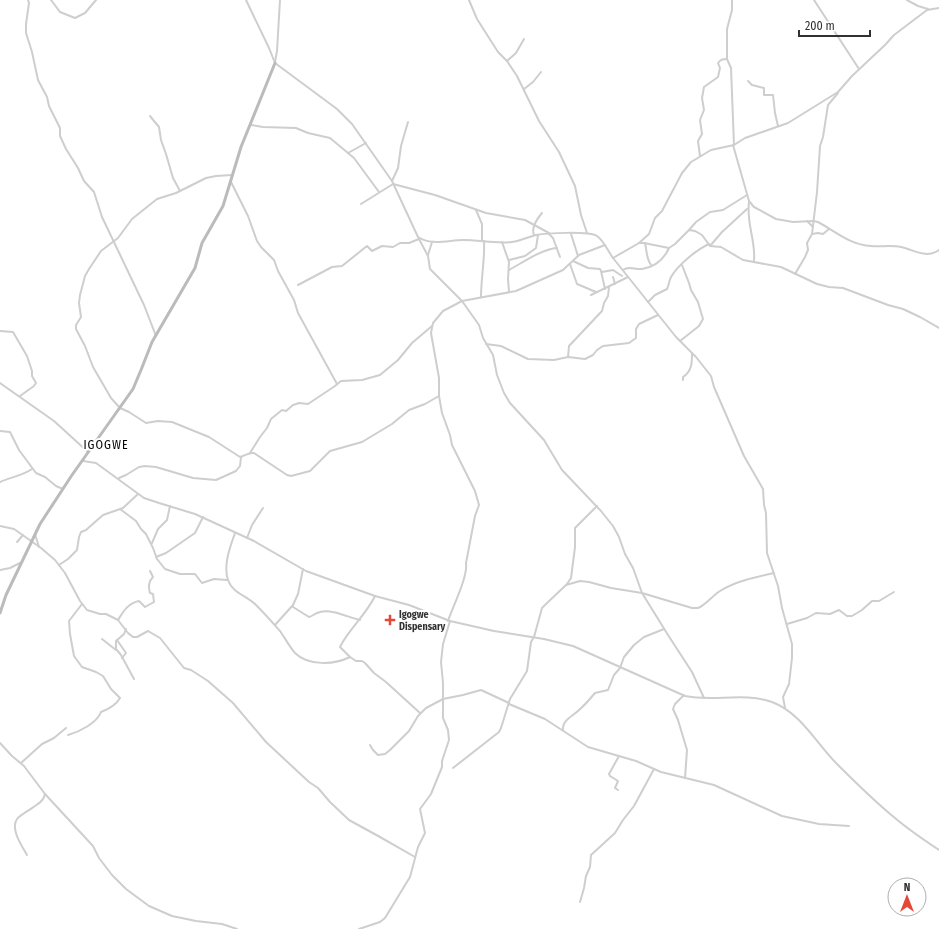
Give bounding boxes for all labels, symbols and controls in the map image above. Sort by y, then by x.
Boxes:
scale bar [799,12,870,38]
text: 200 m [805,19,835,33]
district label: IGOGWE [83,438,129,452]
place label: Igogwe Dispensary [399,609,446,633]
marker: Igogwe Dispensary [384,614,396,626]
north arrow [887,877,927,917]
text: N [904,881,910,894]

